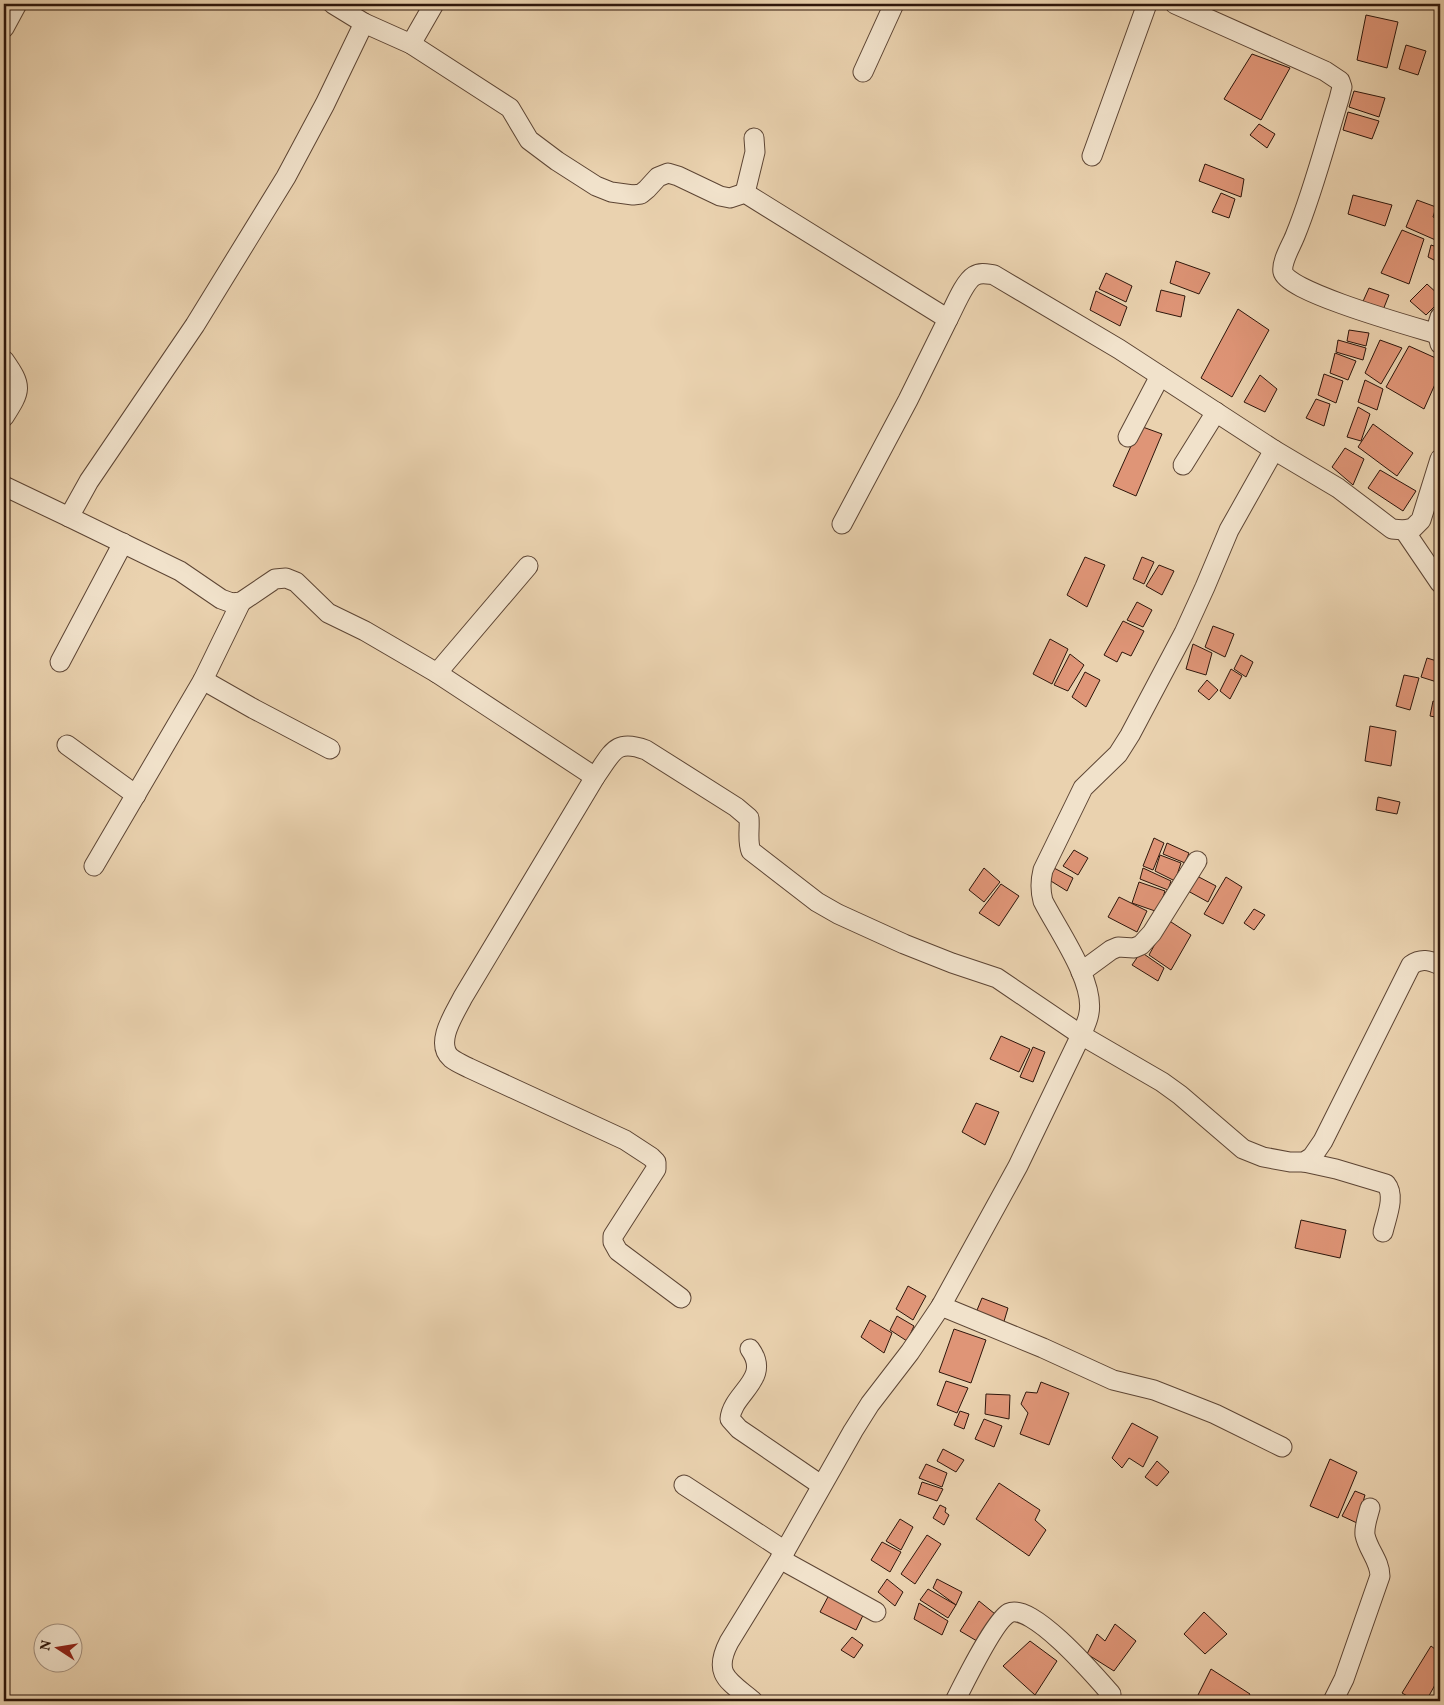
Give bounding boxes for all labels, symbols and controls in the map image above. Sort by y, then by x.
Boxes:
north arrow [32,1622,82,1672]
text: N [36,1639,57,1653]

